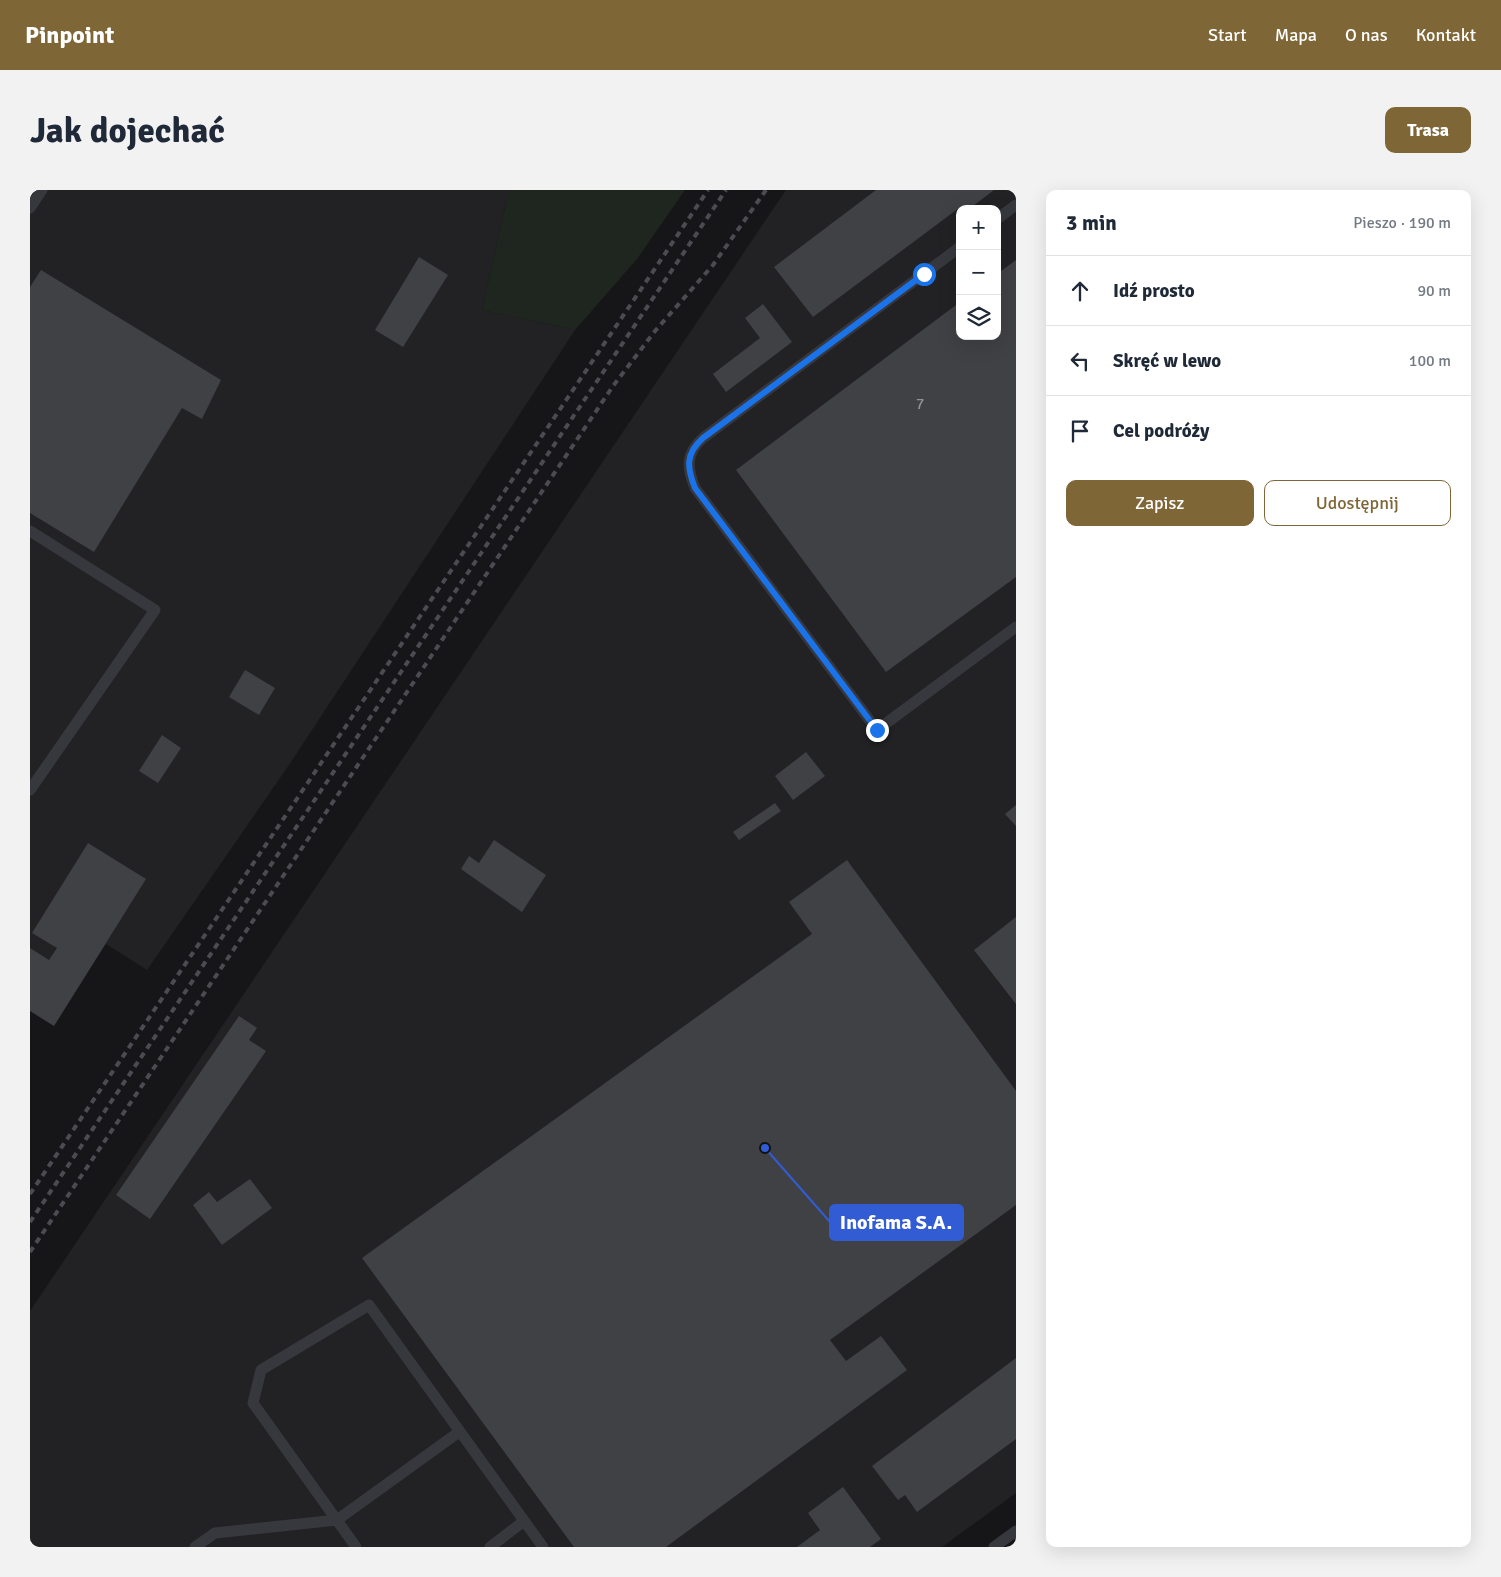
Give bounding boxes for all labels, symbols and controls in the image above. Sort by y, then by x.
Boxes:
text: Pinpoint [25,20,114,50]
text: Start [1208,24,1247,46]
text: Mapa [1275,24,1317,46]
text: O nas [1345,24,1388,46]
text: Kontakt [1416,24,1476,46]
button: Trasa [1385,107,1471,153]
text: Jak dojechać [30,109,225,152]
map controls [956,205,1001,340]
button: + [956,205,1001,250]
text: 3 min [1066,210,1117,236]
text: Pieszo · 190 m [1353,213,1451,233]
button: − [956,250,1001,295]
route start [913,263,936,286]
icon: ahead [1066,277,1094,305]
text: Idź prosto [1113,279,1195,303]
text: 90 m [1417,281,1451,301]
button: layers [956,295,1001,340]
icon: left [1066,347,1094,375]
text: Skręć w lewo [1113,349,1221,373]
text: 100 m [1409,351,1451,371]
house number: 7 [916,394,924,414]
icon: arrive [1066,417,1094,445]
text: Cel podróży [1113,419,1209,443]
button: Zapisz [1066,480,1254,526]
button: Udostępnij [1264,480,1451,526]
route end [866,719,889,742]
callout: Inofama S.A. [830,1205,963,1240]
text: Inofama S.A. [840,1210,952,1235]

